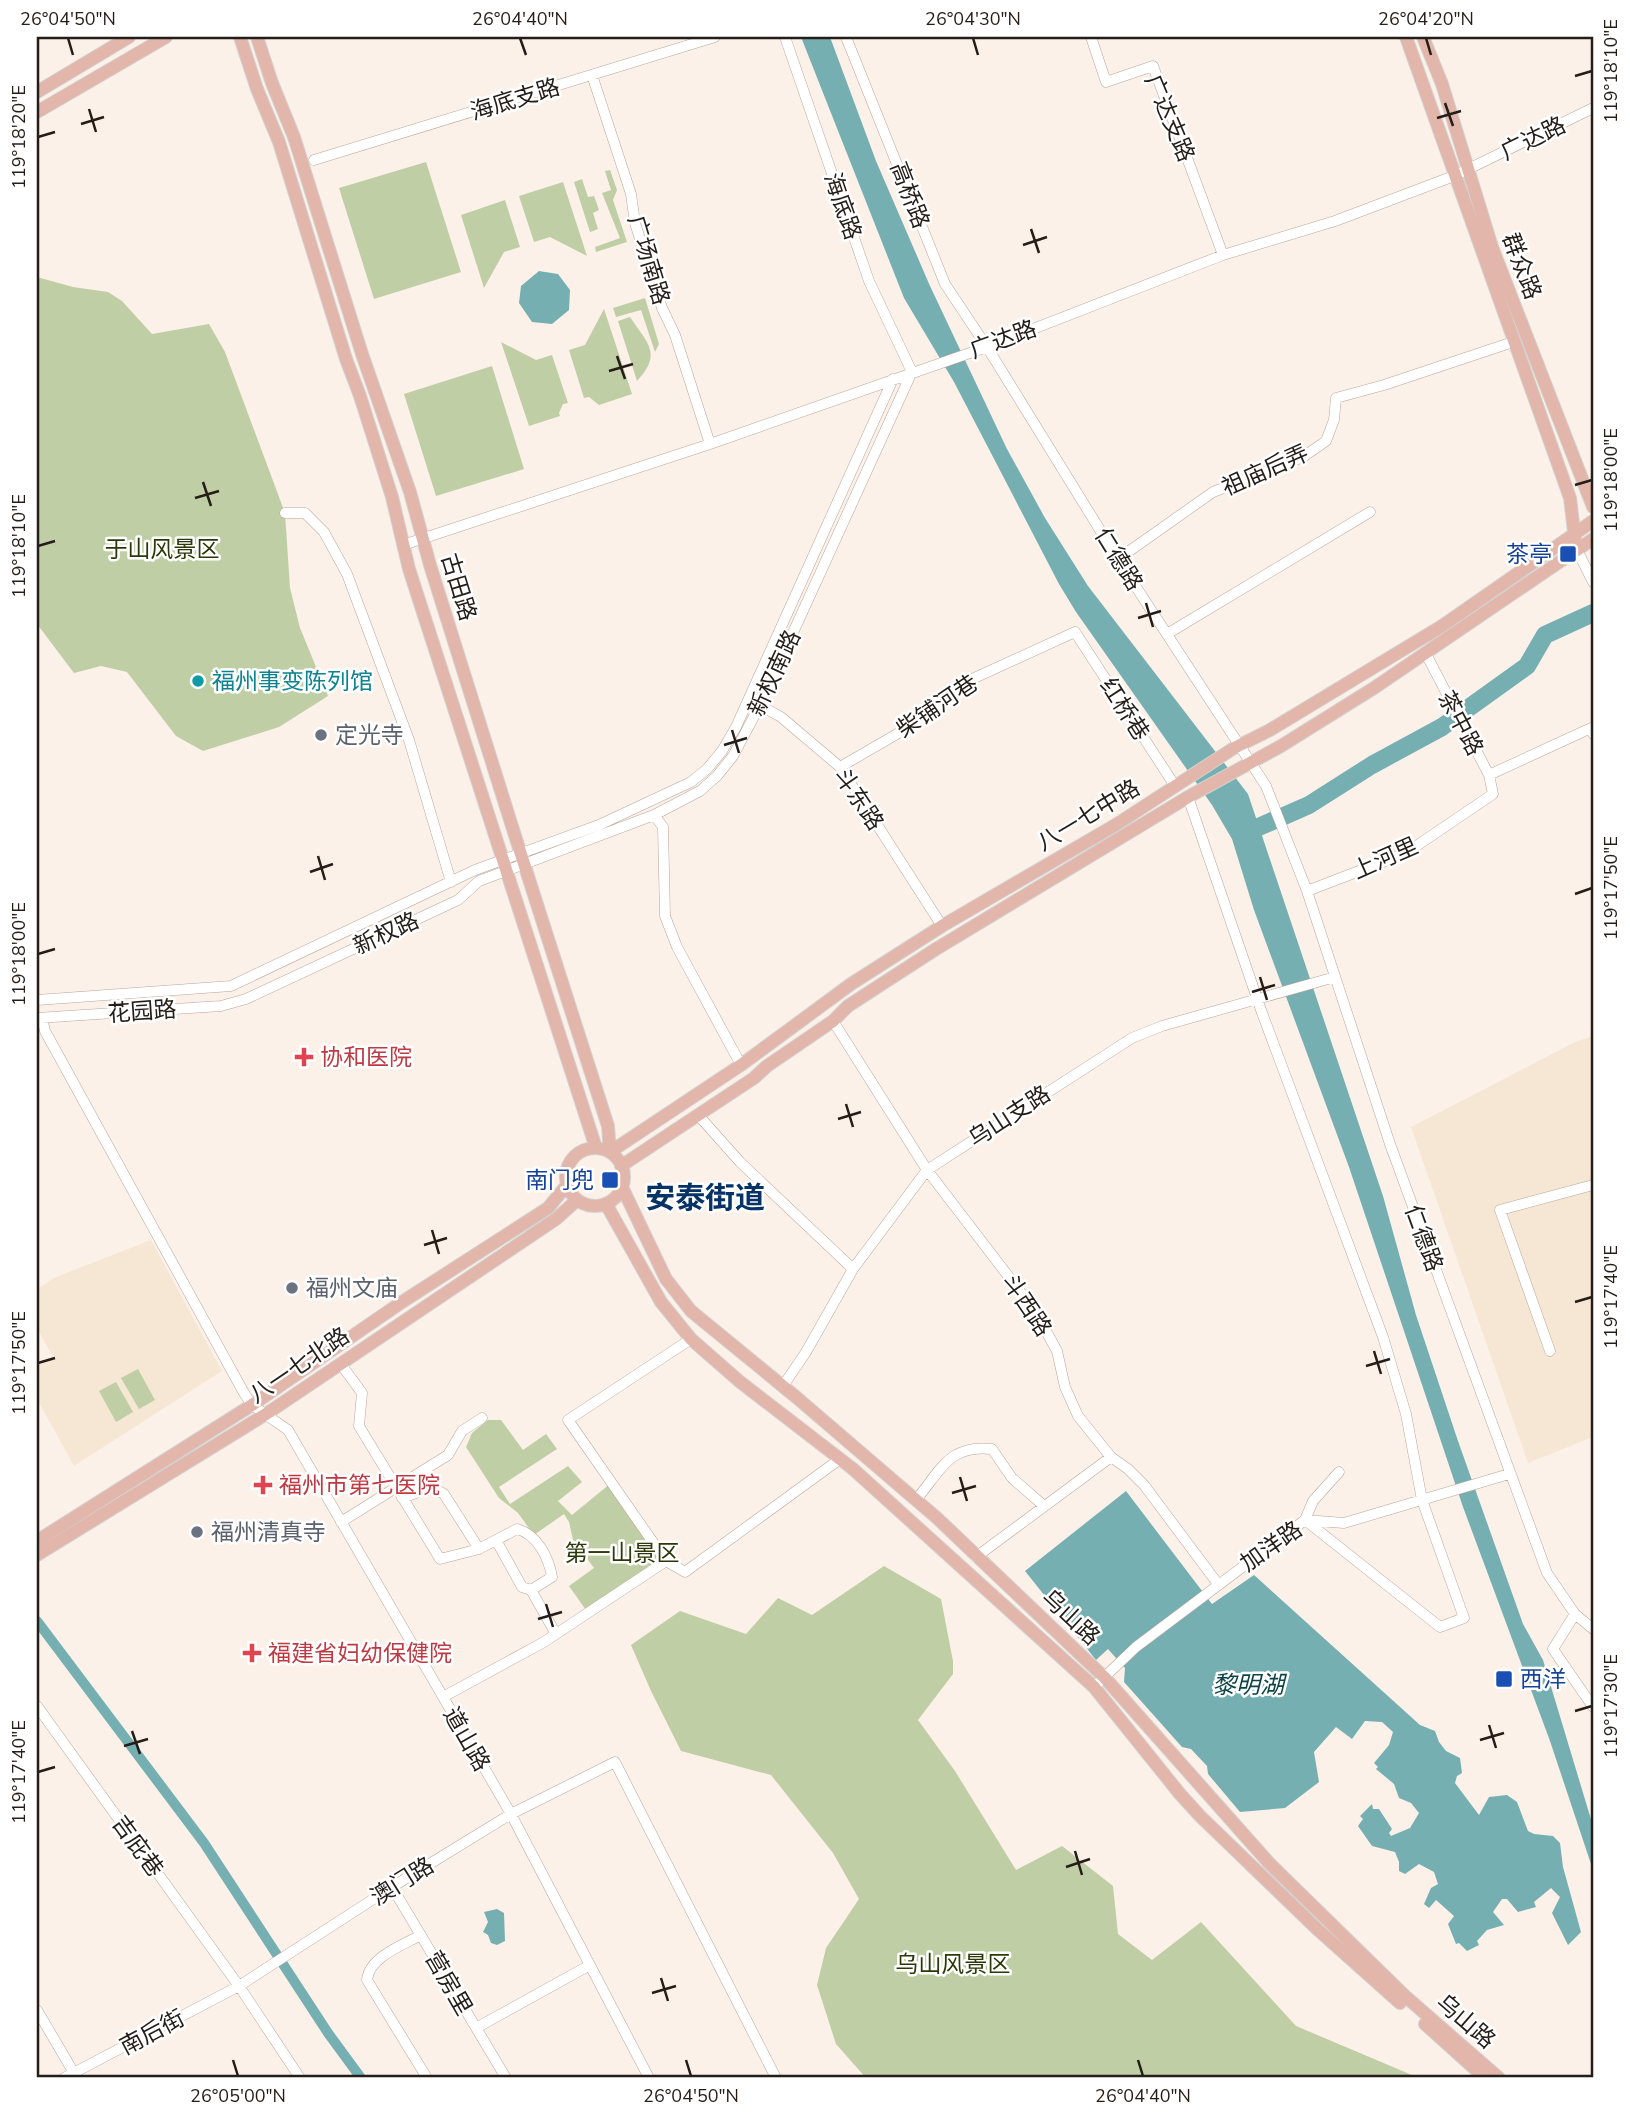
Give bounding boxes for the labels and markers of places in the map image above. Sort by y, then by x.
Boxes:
place label: 茶亭 [1506,539,1552,570]
marker: 茶亭 [1558,544,1578,564]
place label: 福州事变陈列馆 [212,666,373,697]
marker: 福州事变陈列馆 [190,673,206,689]
place label: 定光寺 [335,720,404,751]
marker: 定光寺 [313,727,329,743]
place label: 协和医院 [320,1042,412,1073]
marker: 协和医院 [294,1047,314,1067]
place label: 南门兜 [525,1165,594,1196]
marker: 南门兜 [600,1170,620,1190]
place label: 福州文庙 [306,1273,398,1304]
marker: 福州文庙 [284,1280,300,1296]
place label: 福州市第七医院 [279,1470,440,1501]
marker: 福州市第七医院 [253,1475,273,1495]
place label: 福州清真寺 [211,1517,326,1548]
marker: 福州清真寺 [189,1524,205,1540]
place label: 福建省妇幼保健院 [268,1638,452,1669]
marker: 福建省妇幼保健院 [242,1643,262,1663]
place label: 西洋 [1520,1664,1566,1695]
marker: 西洋 [1494,1669,1514,1689]

